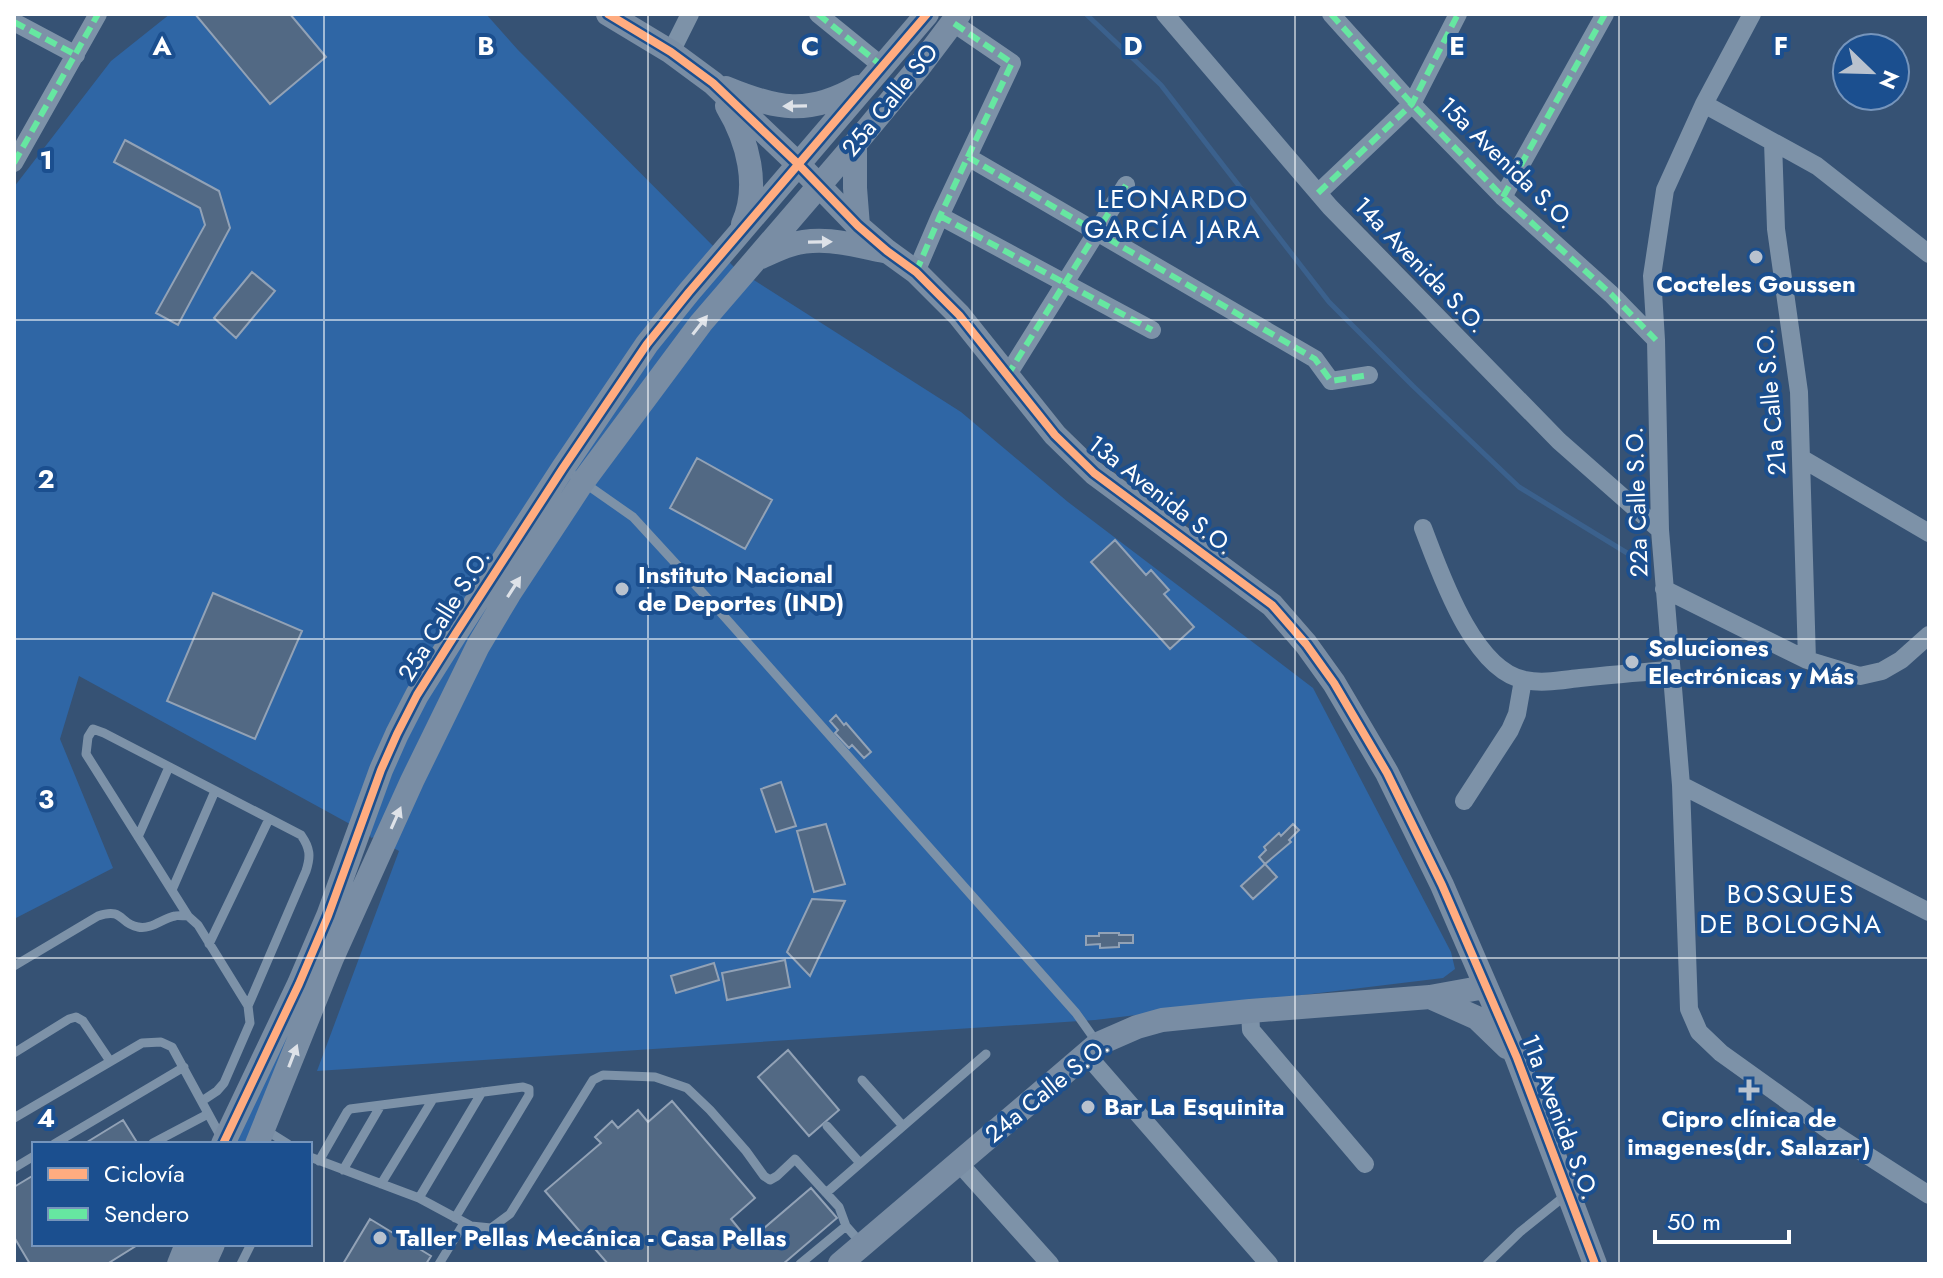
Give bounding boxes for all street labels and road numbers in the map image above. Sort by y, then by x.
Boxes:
street label: 25a Calle SO [833,36,946,164]
street label: 15a Avenida S.O. [1431,88,1583,237]
street label: 14a Avenida S.O. [1346,189,1495,341]
street label: 21a Calle S.O. [1747,327,1794,477]
street label: 13a Avenida S.O. [1081,426,1242,563]
street label: 22a Calle S.O. [1616,426,1657,578]
street label: 25a Calle S.O. [389,542,498,688]
street label: 24a Calle S.O. [977,1029,1116,1151]
street label: 11a Avenida S.O. [1513,1029,1608,1205]

